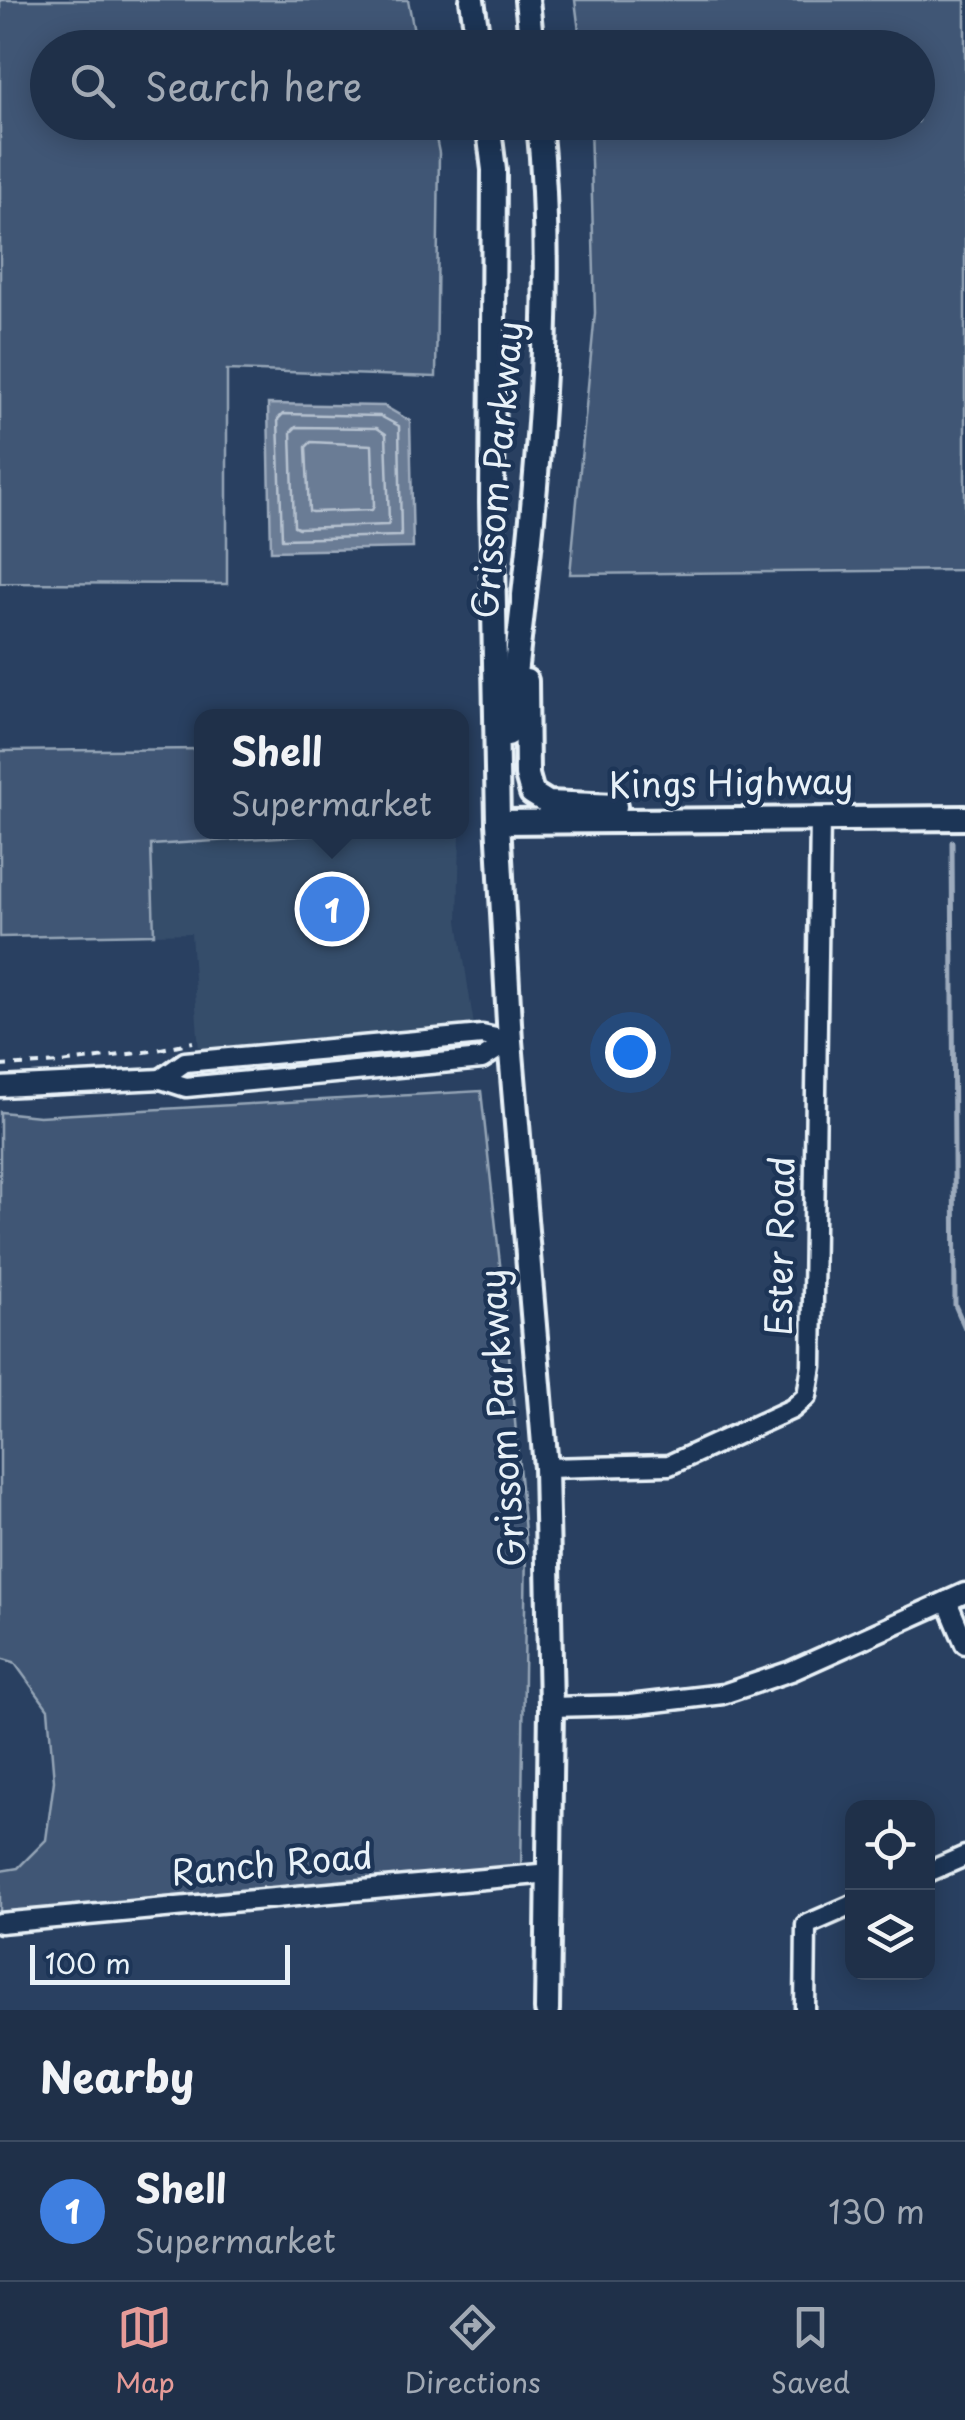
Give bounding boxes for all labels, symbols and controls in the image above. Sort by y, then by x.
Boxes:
search box [30,30,935,140]
text: Search here [145,57,362,114]
icon: search [65,58,120,113]
street label: Grissom Parkway [456,319,535,621]
popup [194,709,469,839]
text: Shell [231,722,323,779]
street label: Kings Highway [608,753,854,810]
text: Supermarket [231,779,432,827]
pin: 1 [300,872,364,946]
your location [605,1027,656,1078]
street label: Ester Road [750,1156,807,1336]
street label: Grissom Parkway [464,1267,537,1569]
map controls [845,1800,935,1980]
button: locate [845,1800,935,1890]
street label: Ranch Road [169,1827,375,1898]
button: layers [845,1890,935,1980]
scale bar [30,1940,290,1984]
text: 100 m [45,1941,131,1984]
text: Nearby [40,2044,194,2107]
text: Shell [135,2159,226,2216]
text: 1 [65,2187,80,2235]
text: 130 m [828,2187,925,2235]
text: Supermarket [135,2216,336,2264]
tab: Map [115,2300,175,2403]
tab: Directions [405,2300,541,2403]
tab: Saved [771,2300,850,2403]

